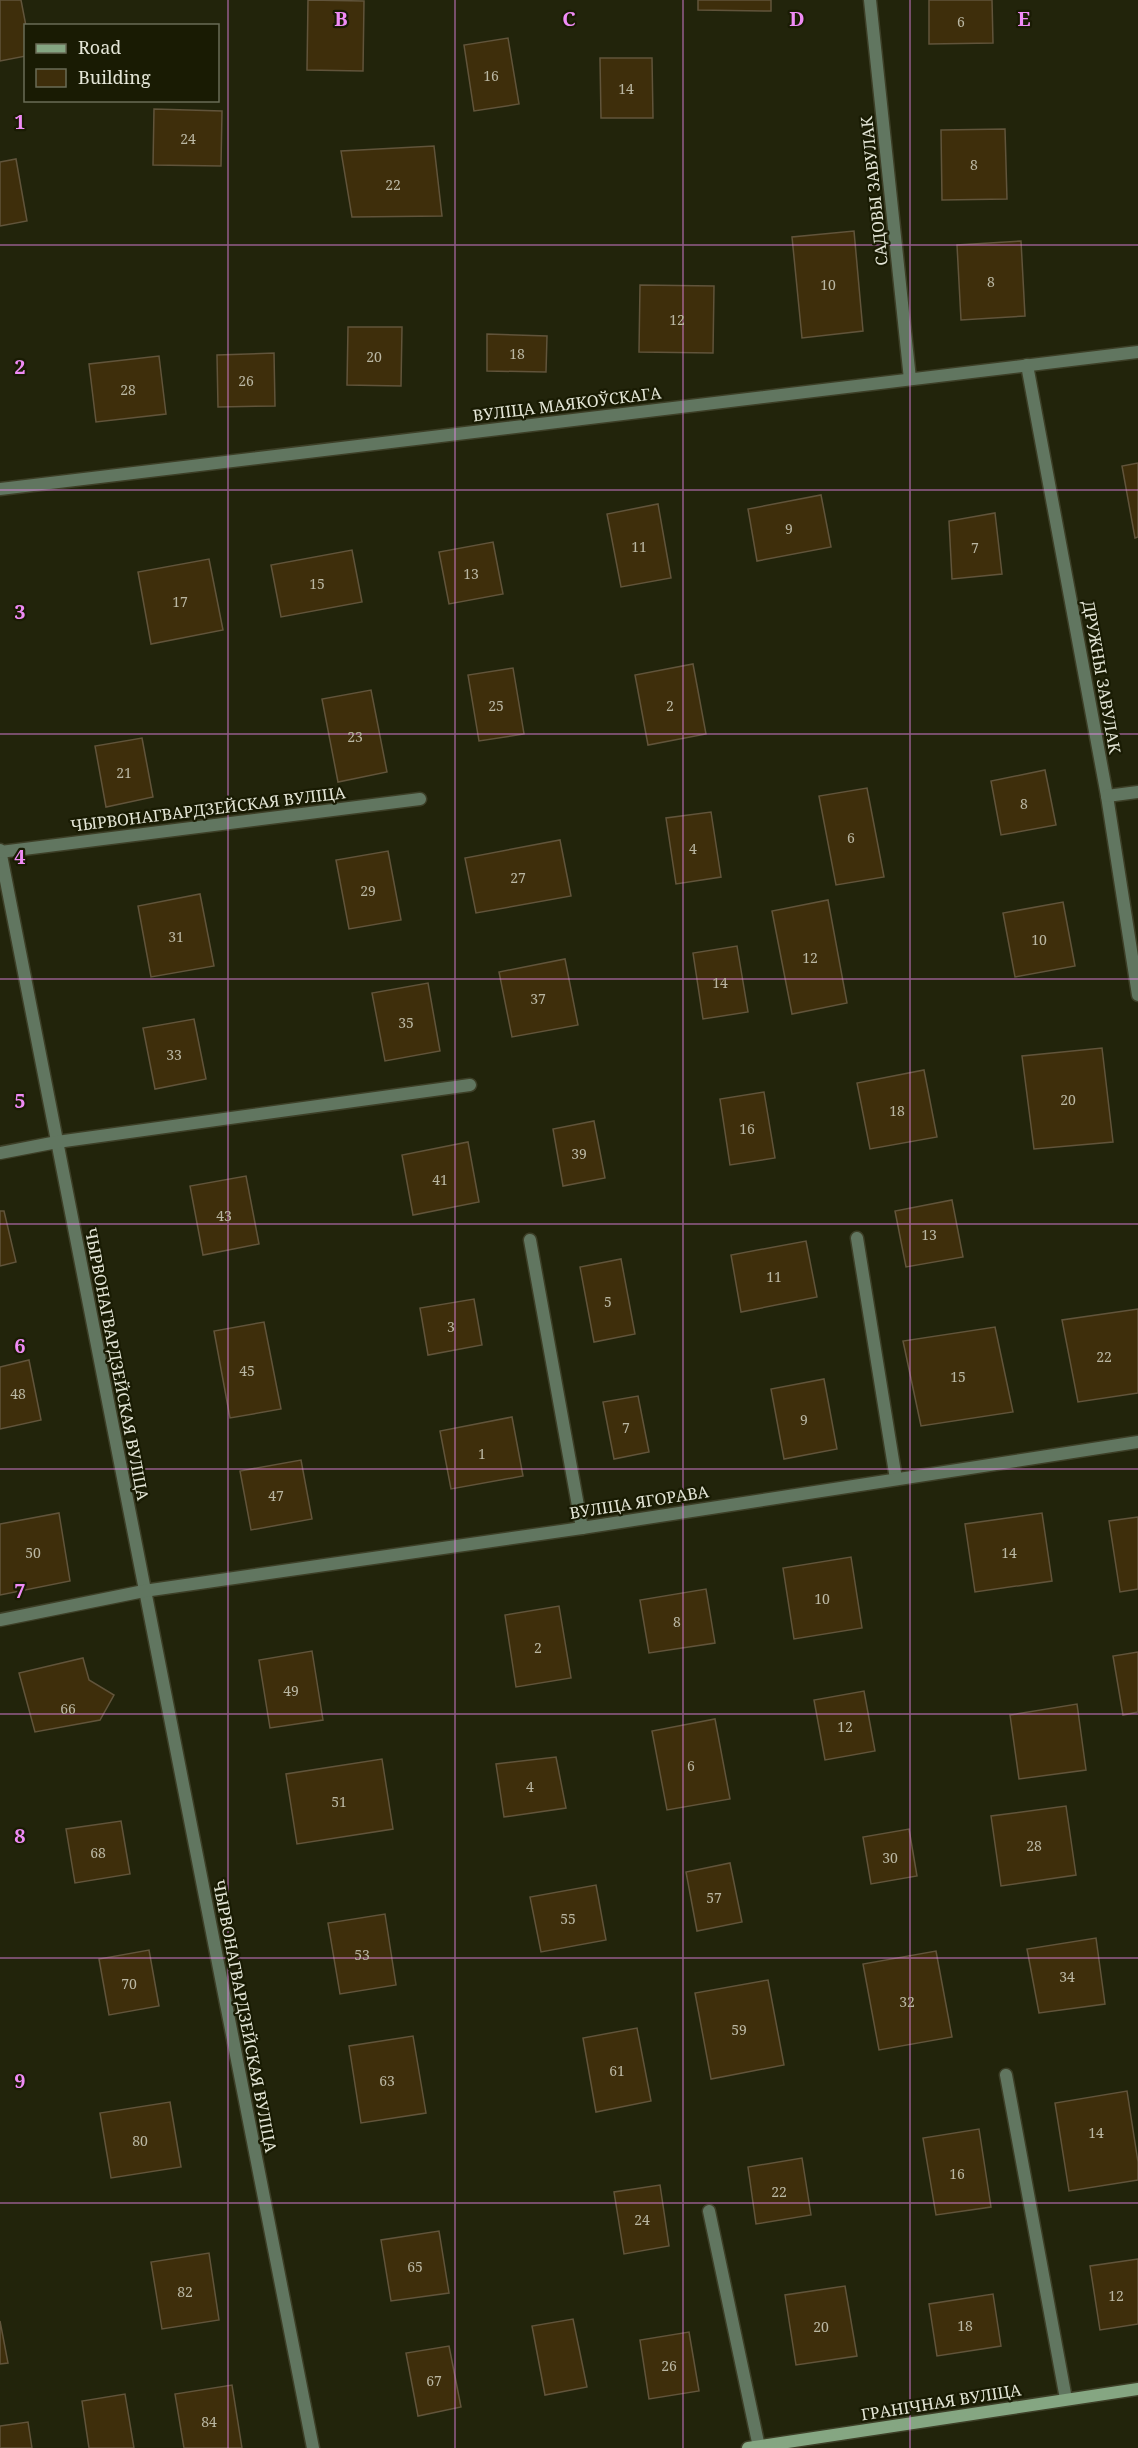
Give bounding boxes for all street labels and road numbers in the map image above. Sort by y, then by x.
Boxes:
street label: САДОВЫ ЗАВУЛАК [855,115,893,267]
street label: ВУЛІЦА МАЯКОЎСКАГА [471,381,663,426]
street label: ДРУЖНЫ ЗАВУЛАК [1078,599,1126,756]
street label: ЧЫРВОНАГВАРДЗЕЙСКАЯ ВУЛІЦА [69,781,348,837]
street label: ЧЫРВОНАГВАРДЗЕЙСКАЯ ВУЛІЦА [80,1226,154,1503]
street label: ВУЛІЦА ЯГОРАВА [568,1480,711,1524]
street label: ЧЫРВОНАГВАРДЗЕЙСКАЯ ВУЛІЦА [208,1878,282,2155]
street label: ГРАНІЧНАЯ ВУЛІЦА [859,2378,1023,2426]

